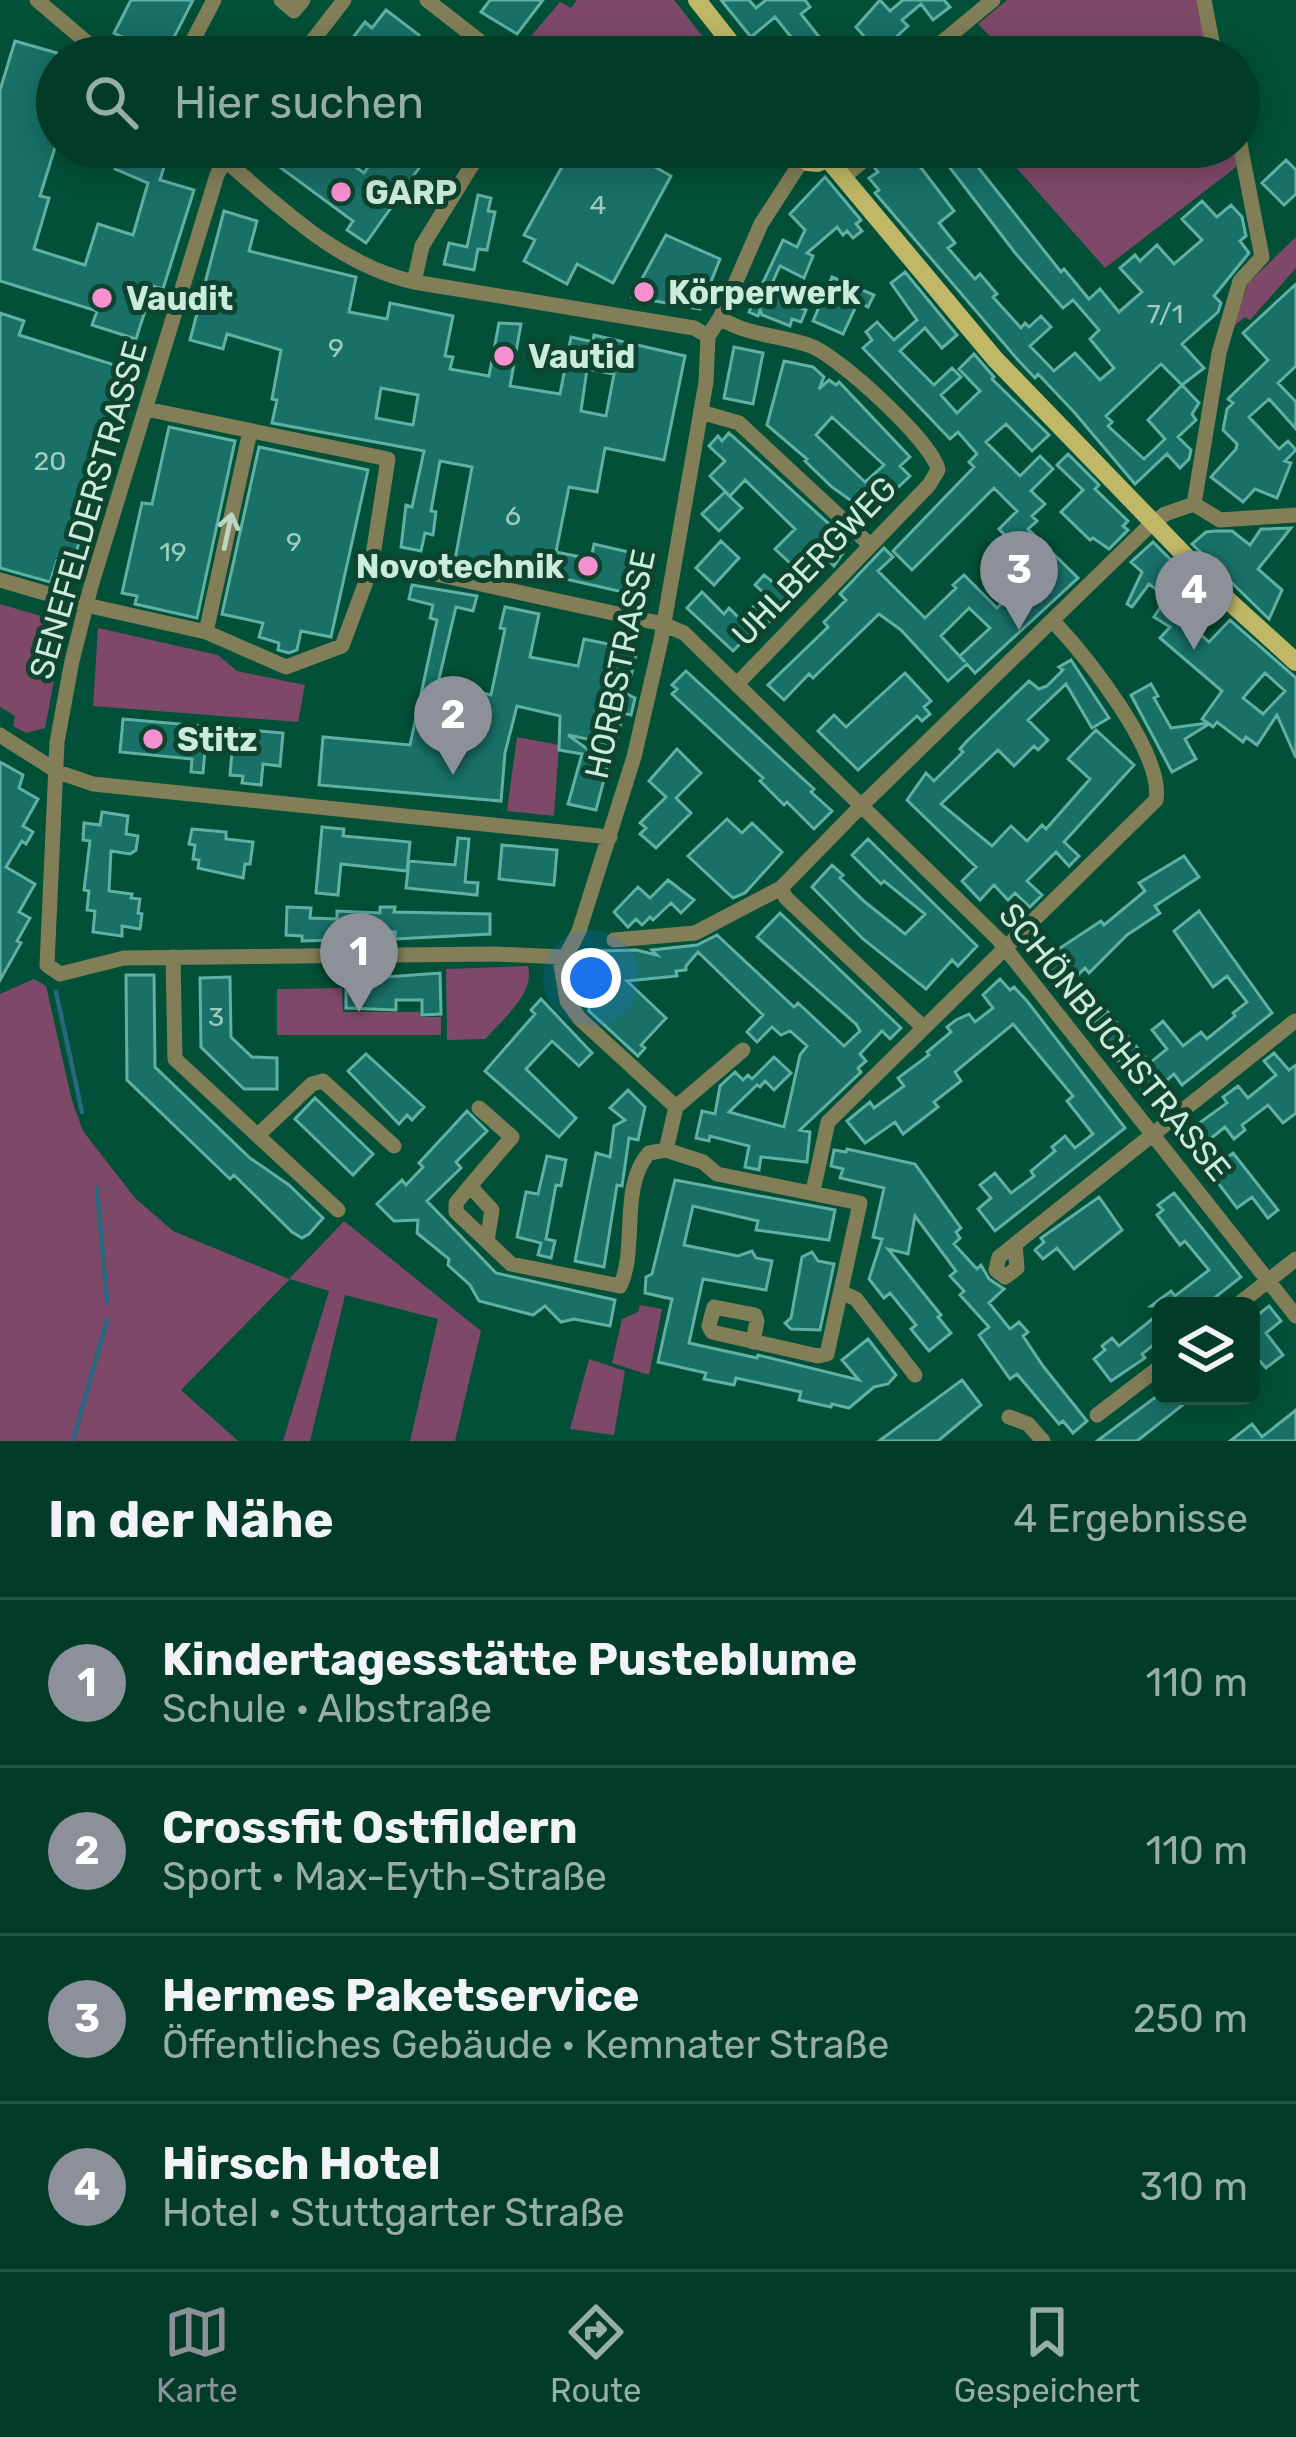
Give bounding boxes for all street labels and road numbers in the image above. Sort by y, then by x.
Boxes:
street label: SENEFELDERSTRASSE [21,337,155,683]
street label: UHLBERGWEG [724,468,904,654]
street label: HORBSTRASSE [577,546,663,782]
street label: SCHÖNBUCHSTRASSE [991,895,1239,1189]

